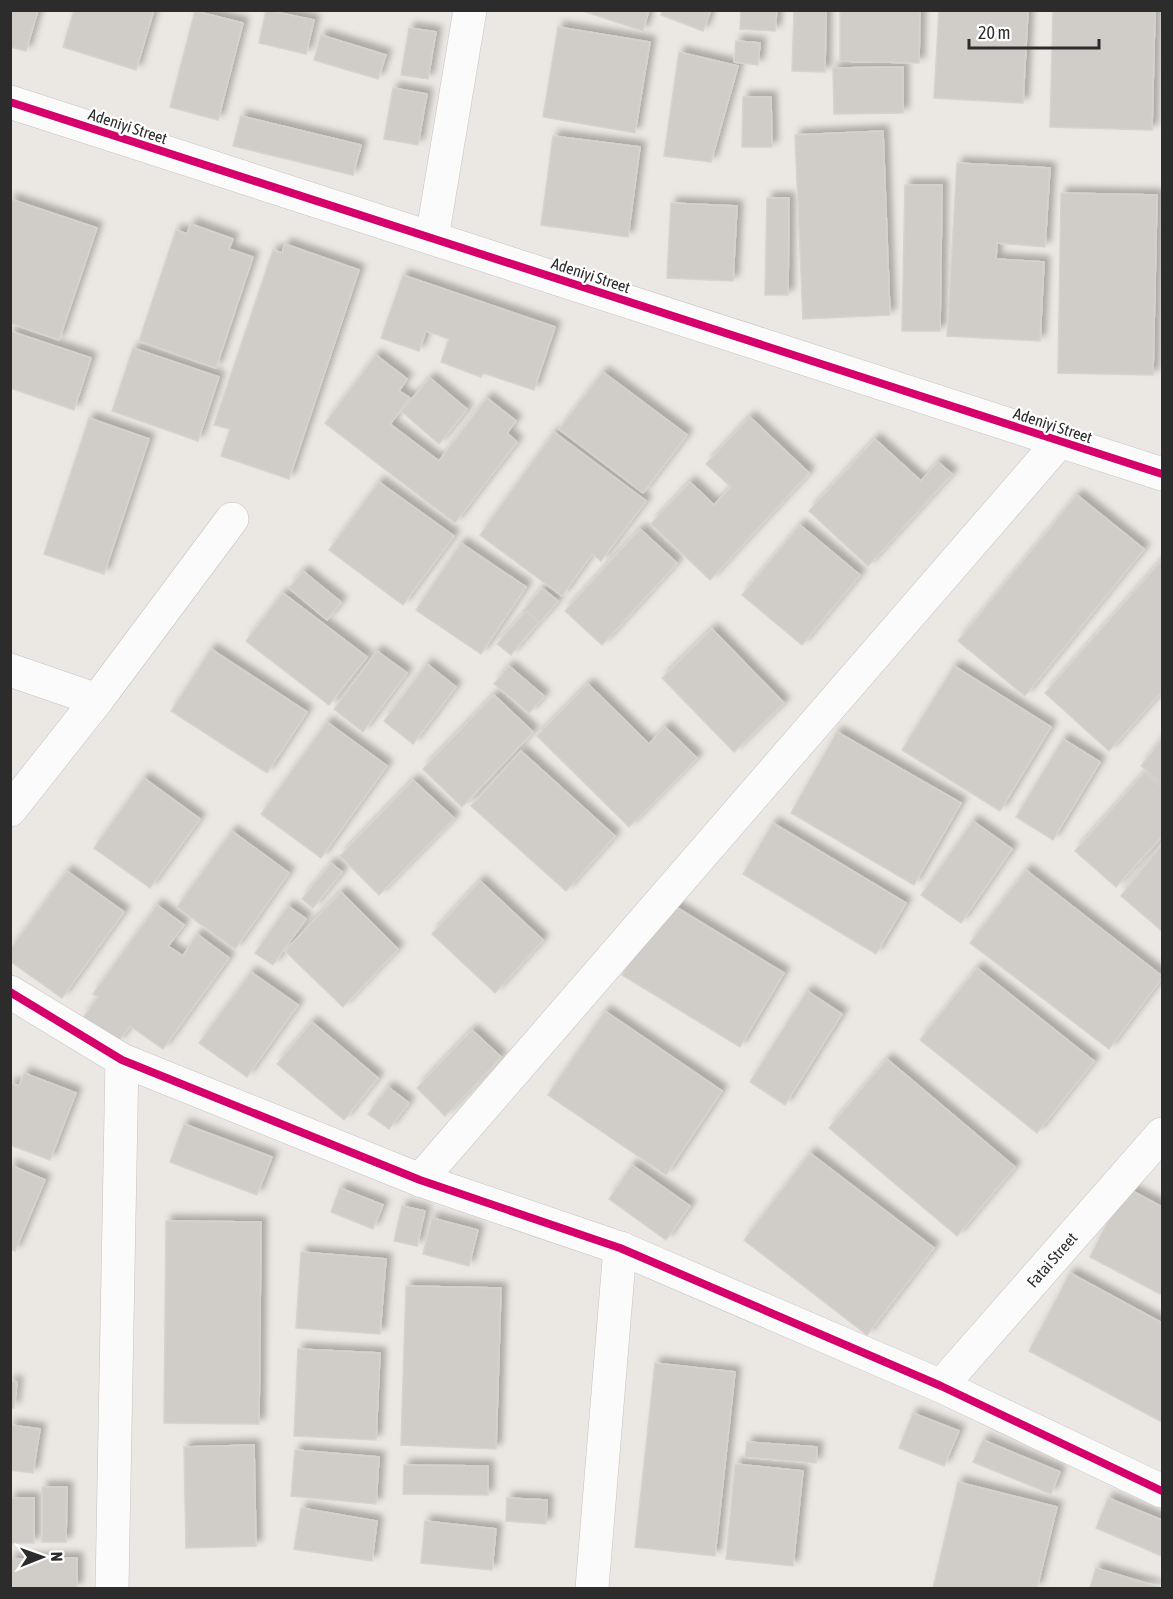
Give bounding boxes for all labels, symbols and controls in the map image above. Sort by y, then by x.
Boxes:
scale bar [969,12,1100,50]
text: 20 m [978,22,1010,43]
street label: Adeniyi Street [86,105,170,148]
street label: Adeniyi Street [549,254,633,297]
street label: Adeniyi Street [1011,404,1095,447]
street label: Fatai Street [1023,1228,1081,1291]
north arrow [12,1527,72,1587]
text: N [48,1552,66,1562]

